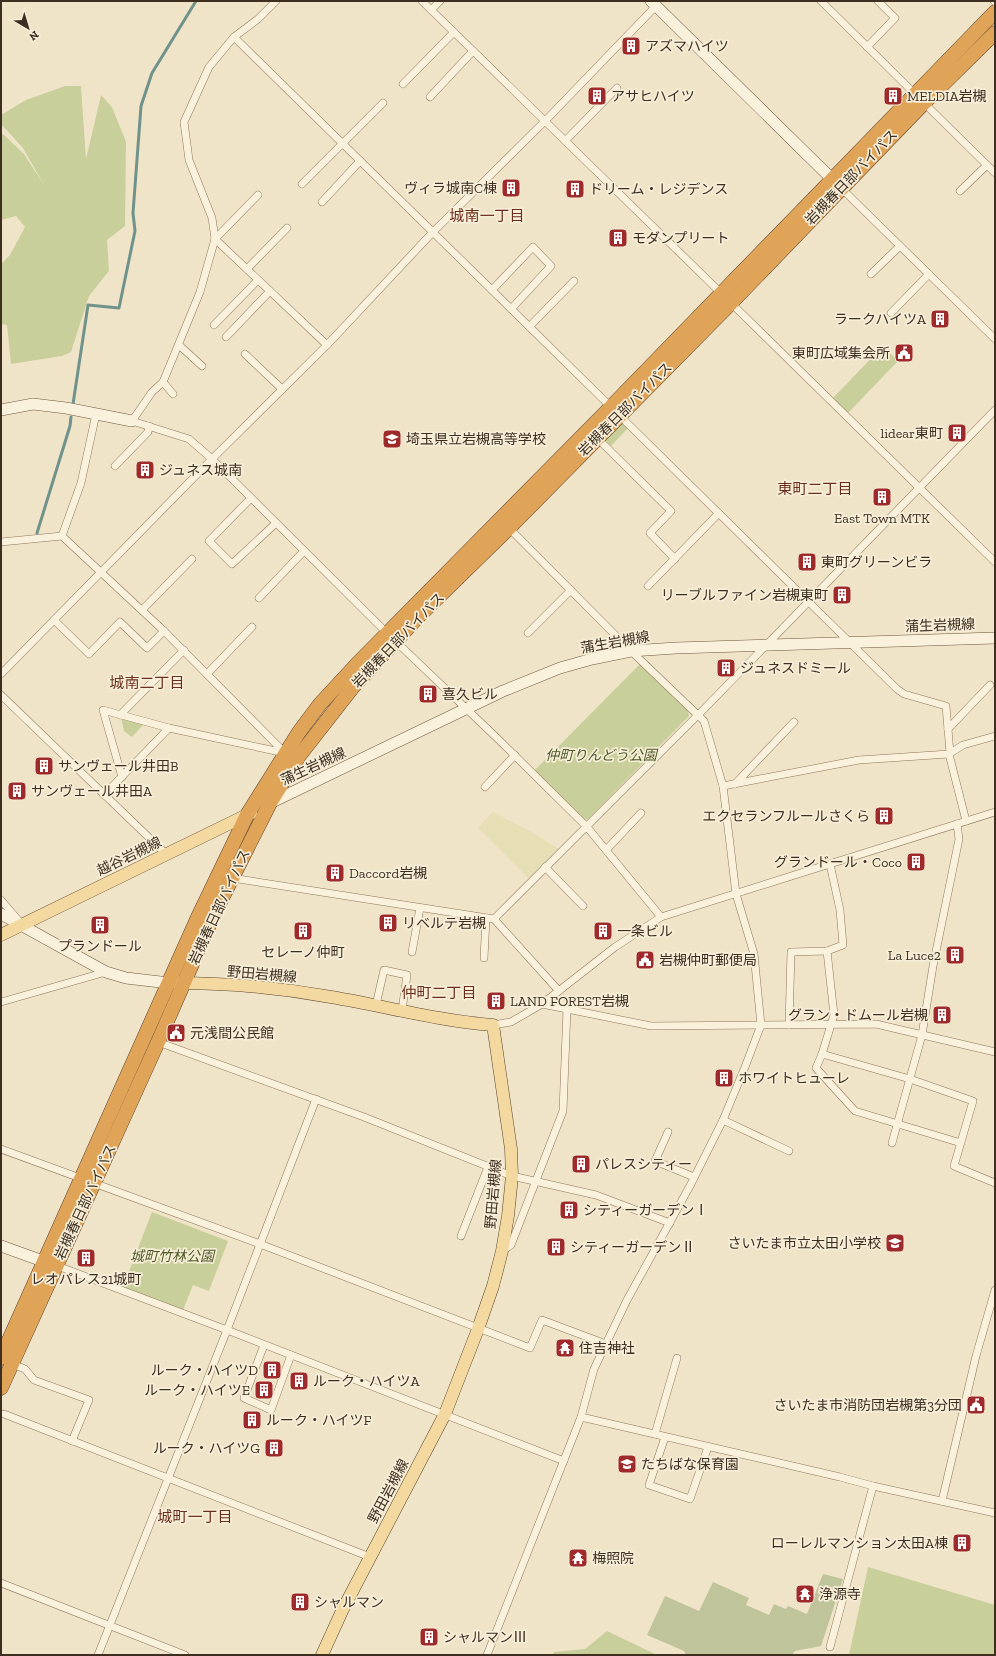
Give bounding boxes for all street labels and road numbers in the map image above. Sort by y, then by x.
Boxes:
street label: 岩槻春日部バイパス [802,126,901,228]
street label: 岩槻春日部バイパス [575,359,676,460]
street label: 岩槻春日部バイパス [349,589,448,691]
street label: 蒲生岩槻線 [905,616,975,635]
street label: 蒲生岩槻線 [579,628,651,657]
street label: 蒲生岩槻線 [278,744,349,789]
street label: 越谷岩槻線 [94,833,164,879]
street label: 岩槻春日部バイパス [185,847,254,968]
street label: 野田岩槻線 [226,963,298,986]
street label: 岩槻春日部バイパス [51,1142,120,1263]
street label: 野田岩槻線 [482,1158,505,1230]
street label: 野田岩槻線 [365,1456,412,1526]

